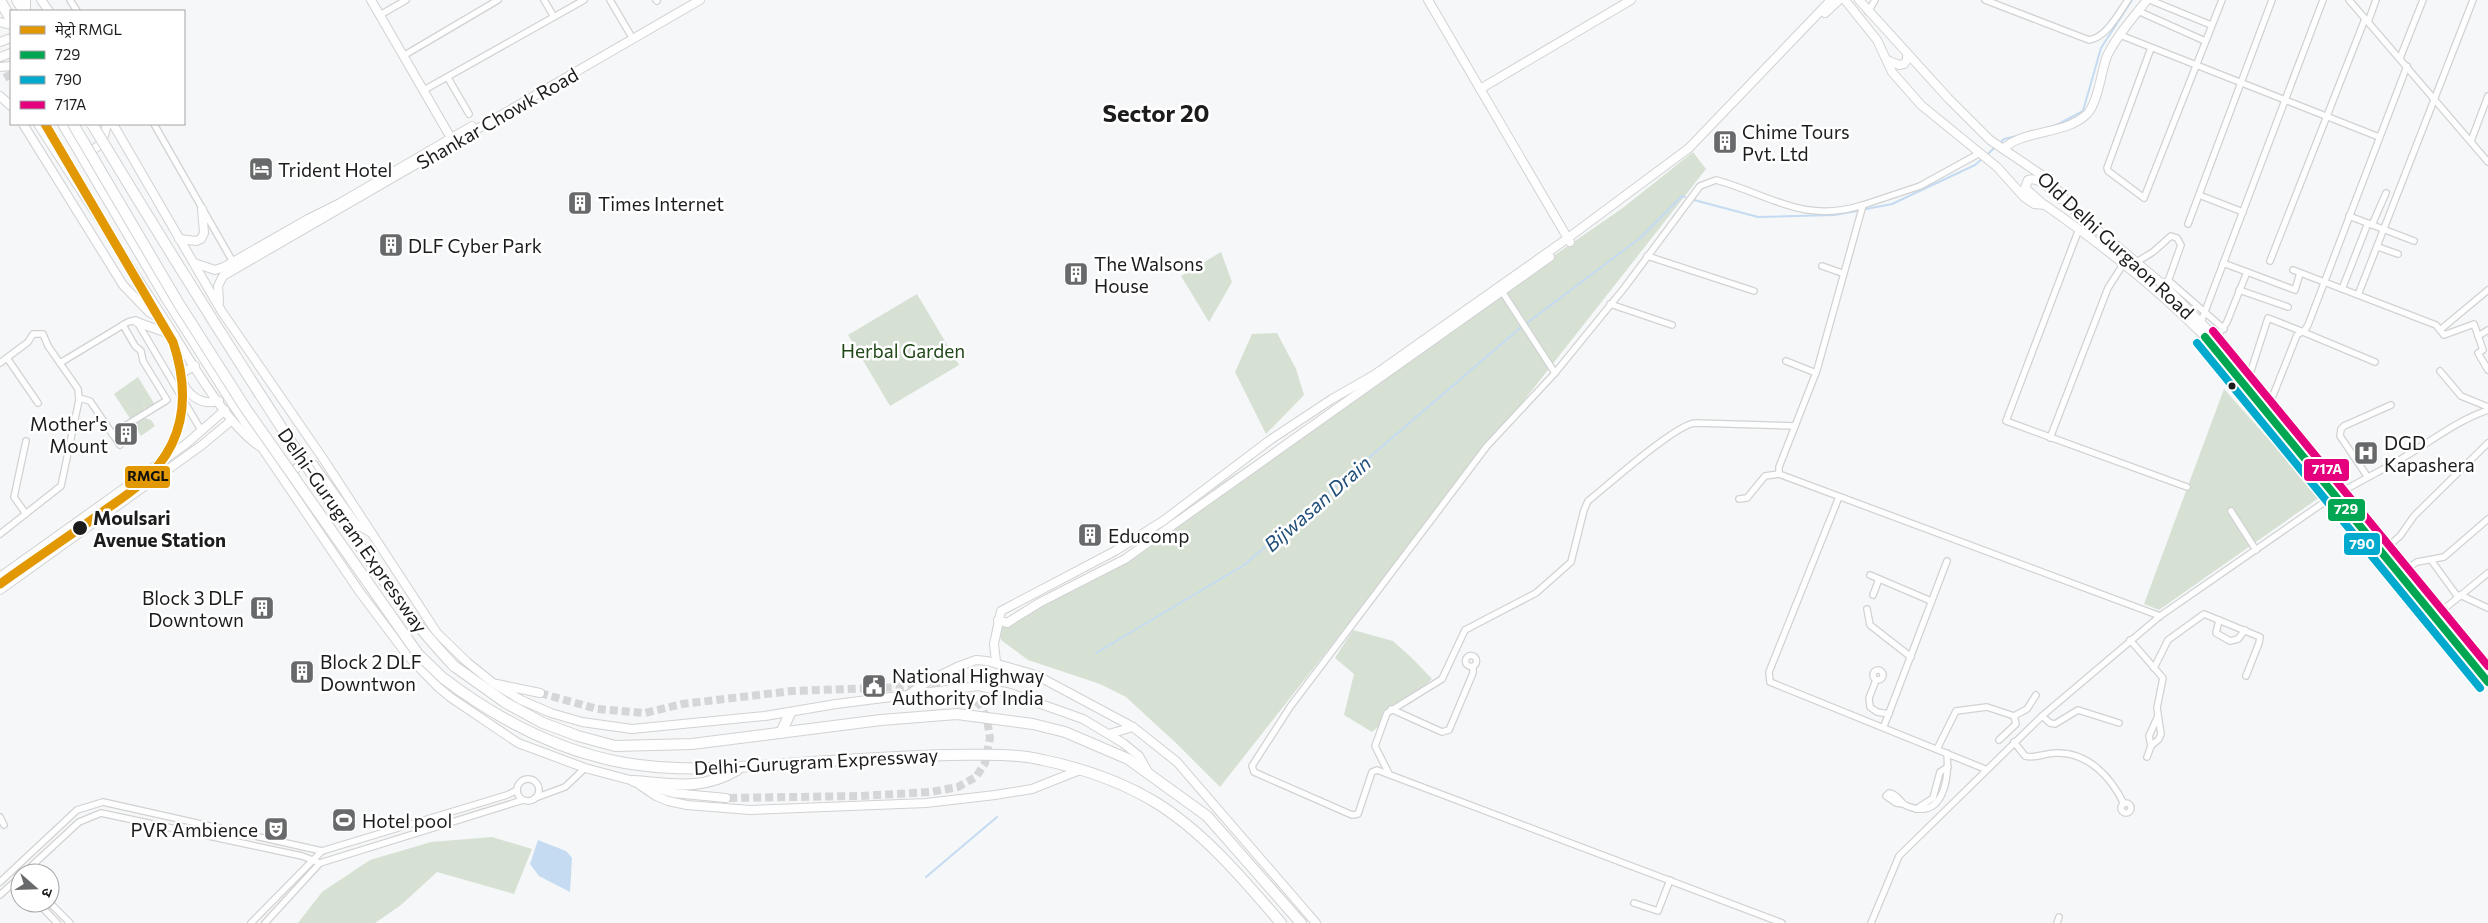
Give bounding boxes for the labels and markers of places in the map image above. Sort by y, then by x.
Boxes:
place label: Chime Tours Pvt. Ltd [1742,120,1850,165]
building icon: Chime Tours Pvt. Ltd [1712,129,1738,155]
hotel icon: Trident Hotel [248,156,274,182]
place label: Trident Hotel [278,158,392,181]
building icon: Times Internet [567,190,593,216]
place label: Times Internet [598,192,724,215]
building icon: DLF Cyber Park [378,232,404,258]
place label: DLF Cyber Park [408,234,542,257]
place label: The Walsons House [1094,252,1203,297]
building icon: The Walsons House [1063,261,1089,287]
unlabelled marker [2227,381,2237,391]
place label: Mother's Mount [30,412,108,457]
building icon: Mother's Mount [113,421,139,447]
place label: DGD Kapashera [2384,431,2475,476]
hospital icon: DGD Kapashera [2353,440,2379,466]
place label: Moulsari Avenue Station [93,506,226,551]
marker: Moulsari Avenue Station [71,519,89,537]
building icon: Educomp [1077,522,1103,548]
place label: Educomp [1108,524,1189,547]
place label: Block 3 DLF Downtown [142,586,244,631]
building icon: Block 3 DLF Downtown [249,595,275,621]
place label: Block 2 DLF Downtwon [320,650,422,695]
building icon: Block 2 DLF Downtwon [289,659,315,685]
place label: National Highway Authority of India [892,664,1044,709]
public building icon: National Highway Authority of India [861,673,887,699]
sports icon: Hotel pool [331,807,357,833]
place label: Hotel pool [362,809,452,832]
theatre icon: PVR Ambience [263,816,289,842]
place label: PVR Ambience [131,818,258,841]

